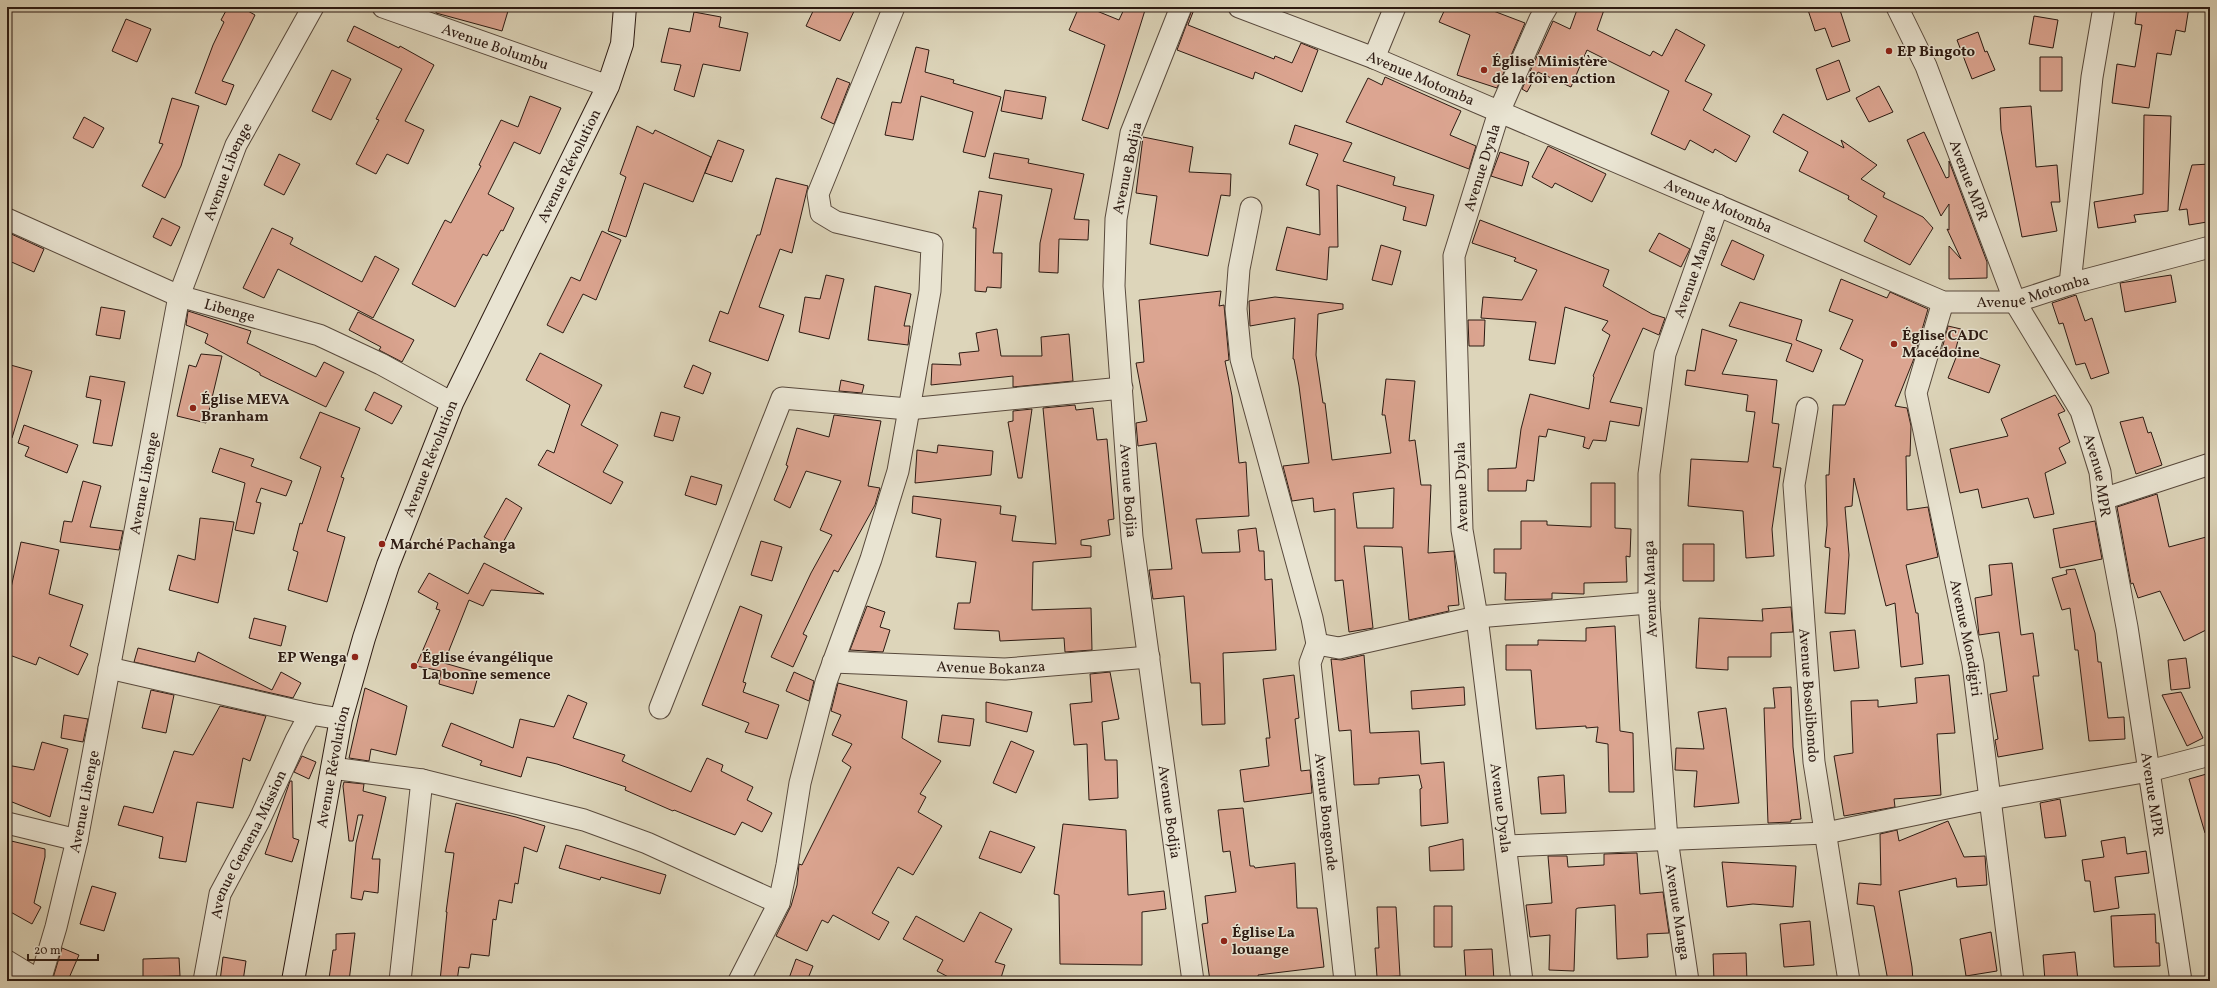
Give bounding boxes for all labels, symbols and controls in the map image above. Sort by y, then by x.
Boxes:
street label: Avenue Bolumbu [438,19,551,76]
place label: EP Bingoto [1897,42,1976,63]
marker: EP Bingoto [1884,46,1894,56]
street label: Avenue Motomba [1363,47,1477,112]
place label: Église Ministère de la foi en action [1492,52,1616,90]
marker: Église Ministère de la foi en action [1479,65,1489,75]
street label: Avenue Révolution [533,106,607,227]
street label: Avenue Libenge [199,119,258,224]
street label: Avenue Bodjia [1108,120,1149,217]
street label: Avenue Dyala [1460,121,1507,214]
street label: Avenue MPR [1943,137,1993,224]
street label: Avenue Motomba [1660,175,1775,240]
street label: Avenue Manga [1670,222,1722,321]
street label: Avenue Motomba [1977,270,2092,314]
street label: Libenge [201,294,257,329]
place label: Église CADC Macédoine [1902,326,1989,364]
marker: Église CADC Macédoine [1889,339,1899,349]
place label: Église MEVA Branham [201,390,290,428]
street label: Avenue Révolution [399,397,464,521]
marker: Église MEVA Branham [188,403,198,413]
street label: Avenue Libenge [125,430,165,536]
street label: Avenue MPR [2077,431,2115,519]
street label: Avenue Dyala [1450,441,1475,533]
street label: Avenue Bodjia [1113,443,1141,538]
place label: Marché Pachanga [390,535,516,556]
marker: Marché Pachanga [377,539,387,549]
street label: Avenue Manga [1639,540,1664,638]
street label: Avenue Mondigiri [1944,578,1986,698]
street label: Avenue Bosolibondo [1792,628,1823,763]
place label: EP Wenga [278,648,347,669]
place label: Église évangélique La bonne semence [422,648,554,686]
marker: EP Wenga [350,652,360,662]
street label: Avenue Bokanza [936,657,1046,681]
marker: Église évangélique La bonne semence [409,661,419,671]
street label: Avenue Révolution [312,703,356,830]
street label: Avenue Libenge [65,749,106,855]
street label: Avenue MPR [2134,751,2168,838]
street label: Avenue Bongonde [1308,752,1342,872]
street label: Avenue Dyala [1484,762,1515,854]
street label: Avenue Bodjia [1151,764,1185,860]
street label: Avenue Gemena Mission [207,767,293,921]
street label: Avenue Manga [1659,862,1695,962]
place label: Église La louange [1232,923,1295,961]
scale bar [28,936,98,962]
marker: Église La louange [1219,936,1229,946]
text: 20 m [34,943,61,959]

